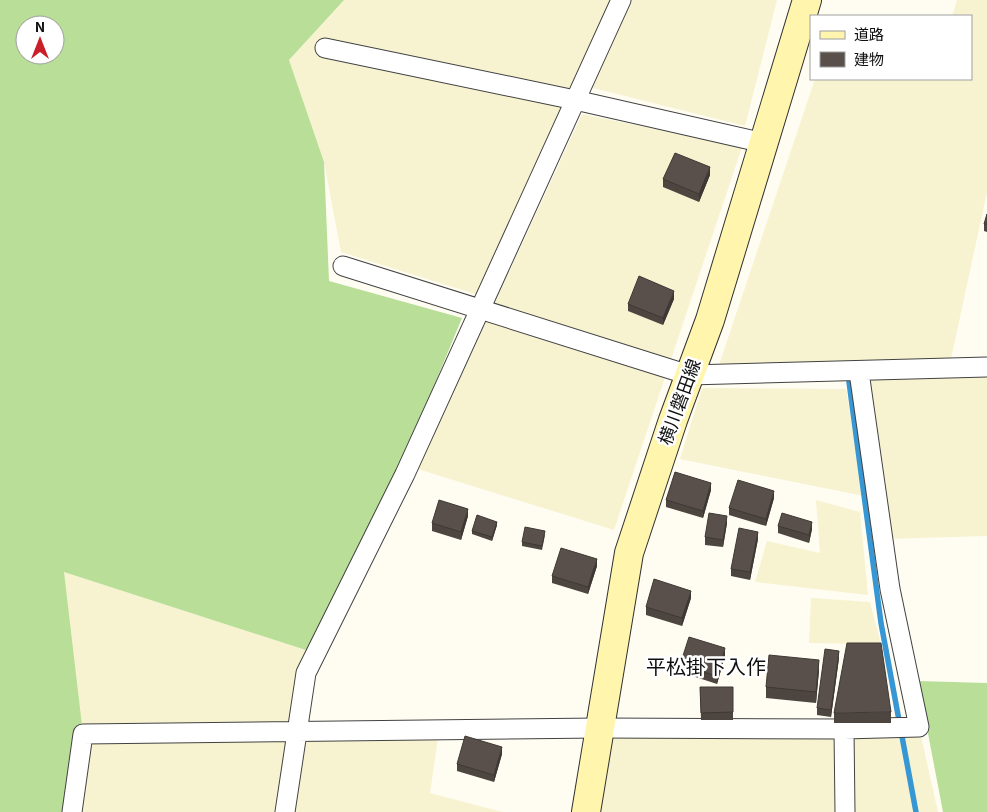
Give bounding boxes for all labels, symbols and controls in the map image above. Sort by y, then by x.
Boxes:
north arrow [15,15,65,65]
legend [810,15,972,80]
text: N [35,16,45,36]
text: 道路 [854,23,884,44]
text: 建物 [854,48,884,69]
street label: 横川磐田線 [651,355,706,448]
district label: 平松掛下入作 [646,651,766,680]

